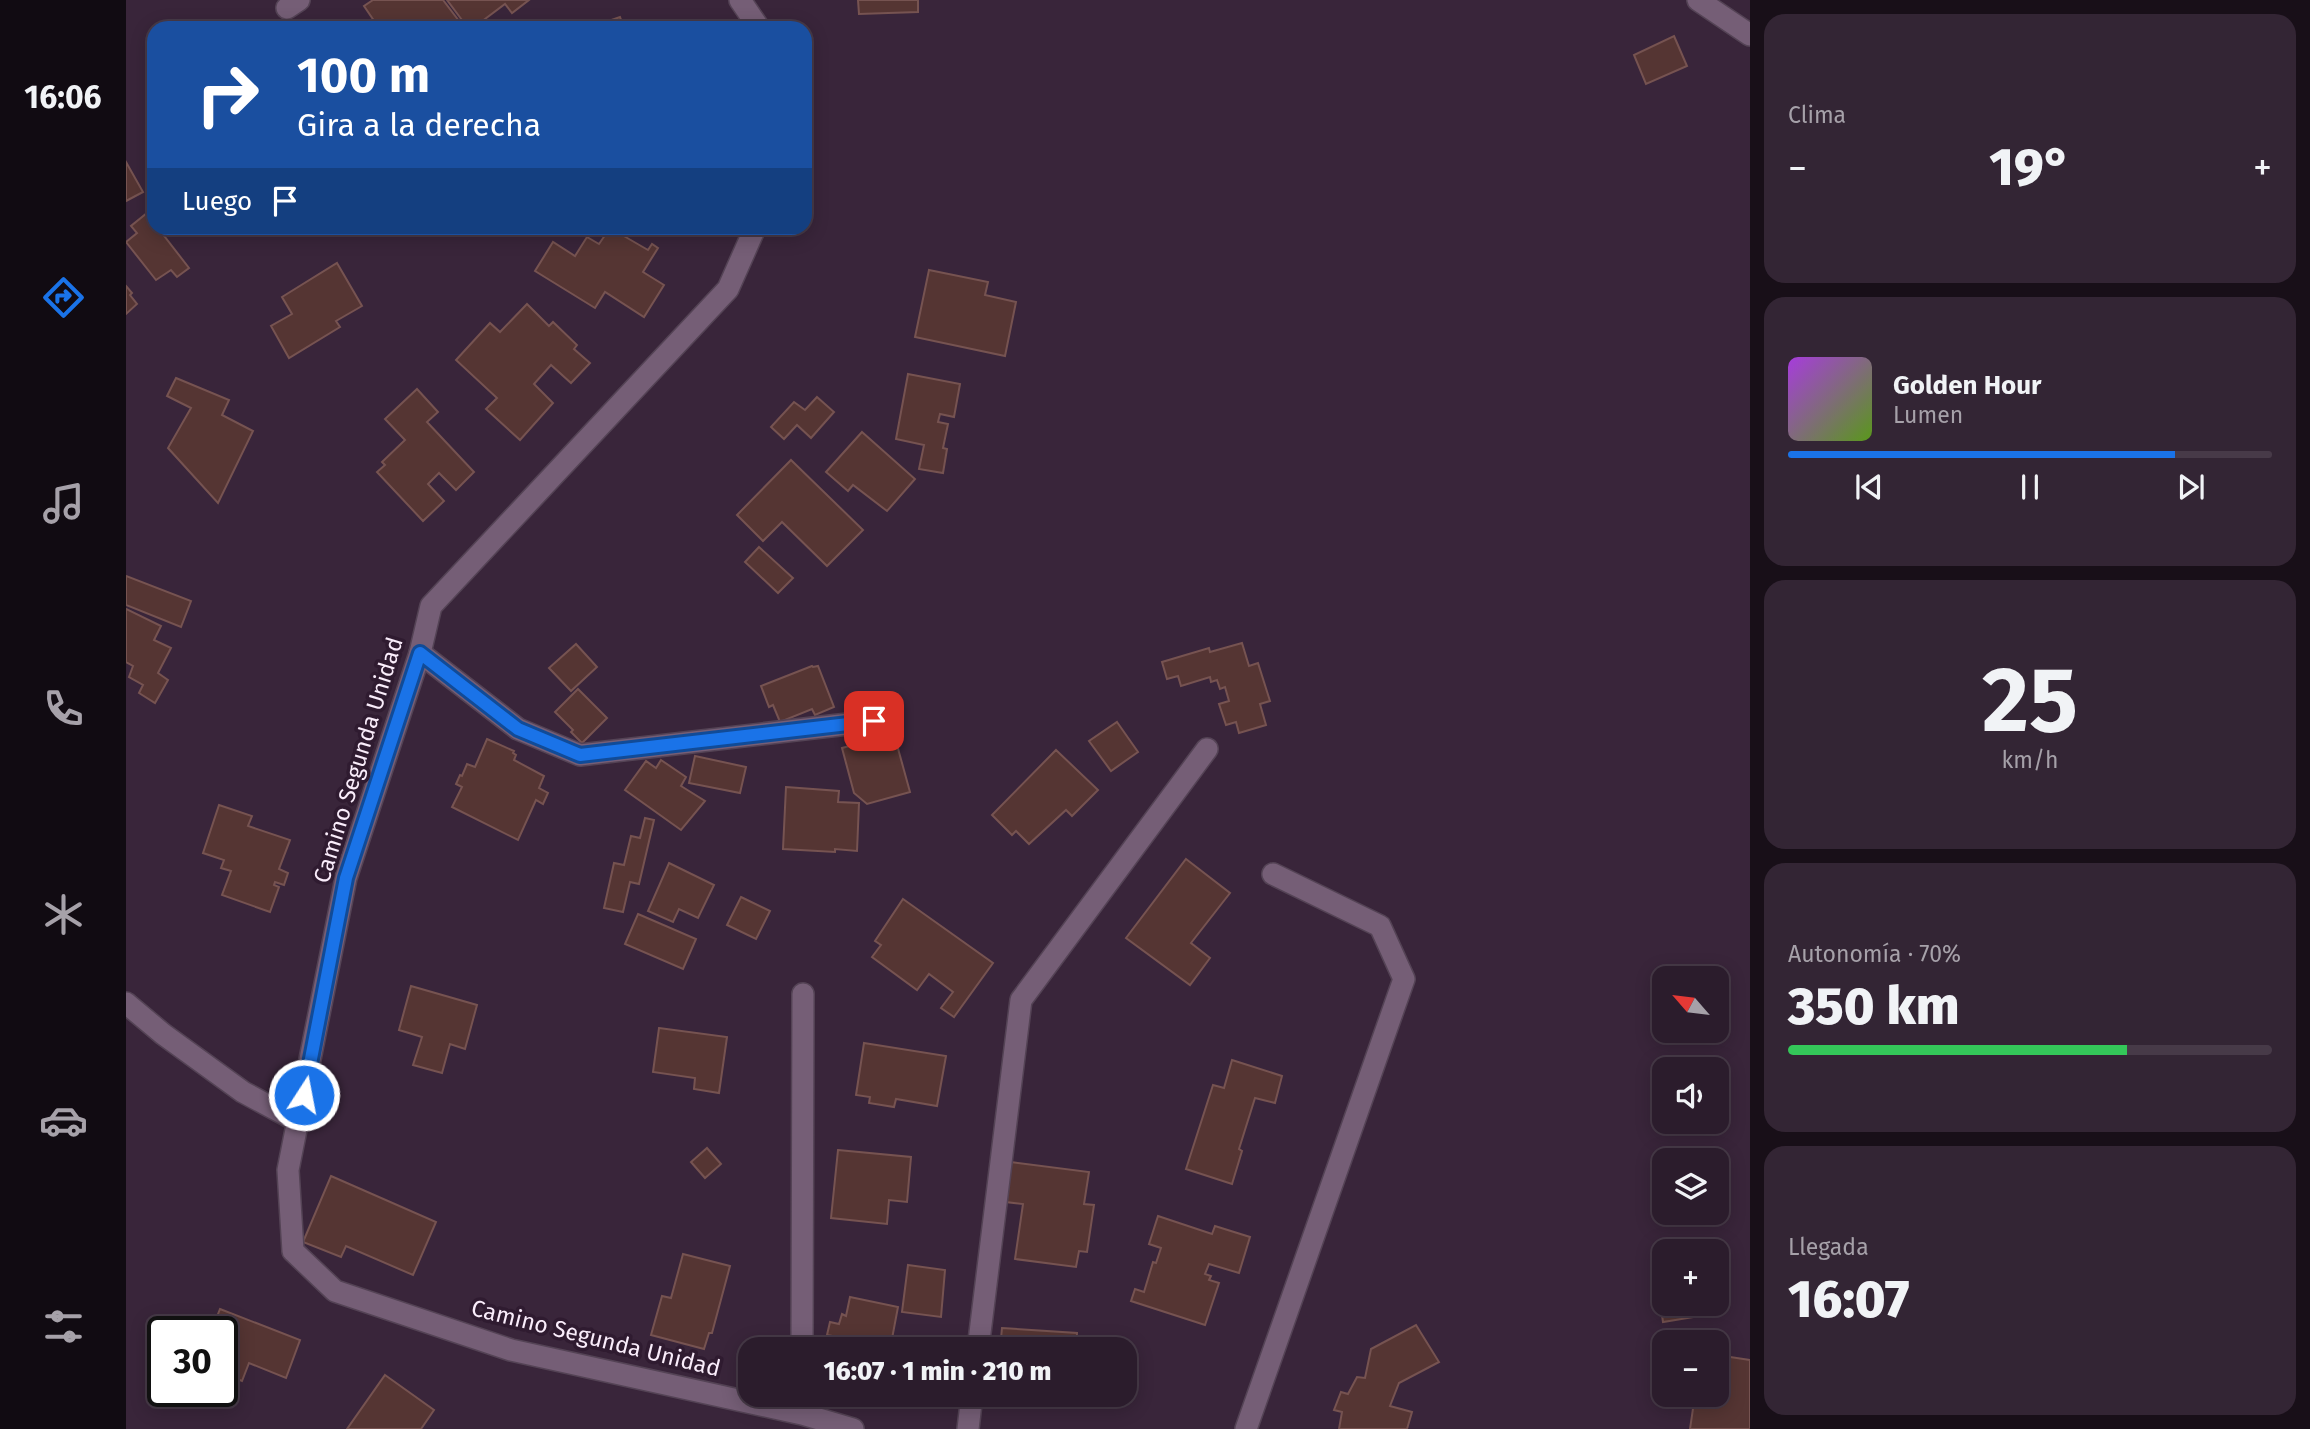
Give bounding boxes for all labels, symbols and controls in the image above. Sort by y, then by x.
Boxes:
text: 100 m [297,46,430,105]
icon: right [182,49,273,140]
text: 16:06 [24,78,102,116]
text: Clima [1788,101,1846,129]
text: Gira a la derecha [297,106,541,144]
text: 19° [1989,136,2071,199]
text: − [1788,145,1807,191]
text: + [2253,145,2272,191]
icon: arrive [266,182,304,220]
text: Luego [182,186,252,217]
icon: directions [39,273,88,322]
text: Golden Hour [1893,370,2041,401]
text: Lumen [1893,401,1963,429]
icon: previous [1850,468,1888,506]
icon: pause [2011,468,2049,506]
icon: next [2172,468,2210,506]
icon: music [39,479,88,528]
street label: Camino Segunda Unidad [307,634,409,886]
text: 25 [1982,646,2078,755]
icon: phone [39,684,88,733]
pin [844,691,904,751]
icon: arrive [855,702,893,740]
text: km/h [2002,746,2058,774]
icon: climate [39,890,88,939]
text: Autonomía · 70% [1788,940,1961,968]
north arrow [1652,966,1729,1043]
map controls [1652,966,1729,1407]
text: 350 km [1788,975,1960,1038]
button: sound [1652,1057,1729,1134]
position arrow [267,1058,341,1132]
icon: car [39,1096,88,1145]
button: layers [1652,1148,1729,1225]
text: Llegada [1788,1233,1869,1261]
button: + [1652,1239,1729,1316]
text: 16:07 [1788,1268,1909,1331]
street label: Camino Segunda Unidad [469,1293,723,1383]
icon: filters [39,1302,88,1351]
speed limit sign: 30 [147,1316,238,1407]
button: − [1652,1330,1729,1407]
text: 16:07 · 1 min · 210 m [824,1356,1051,1387]

